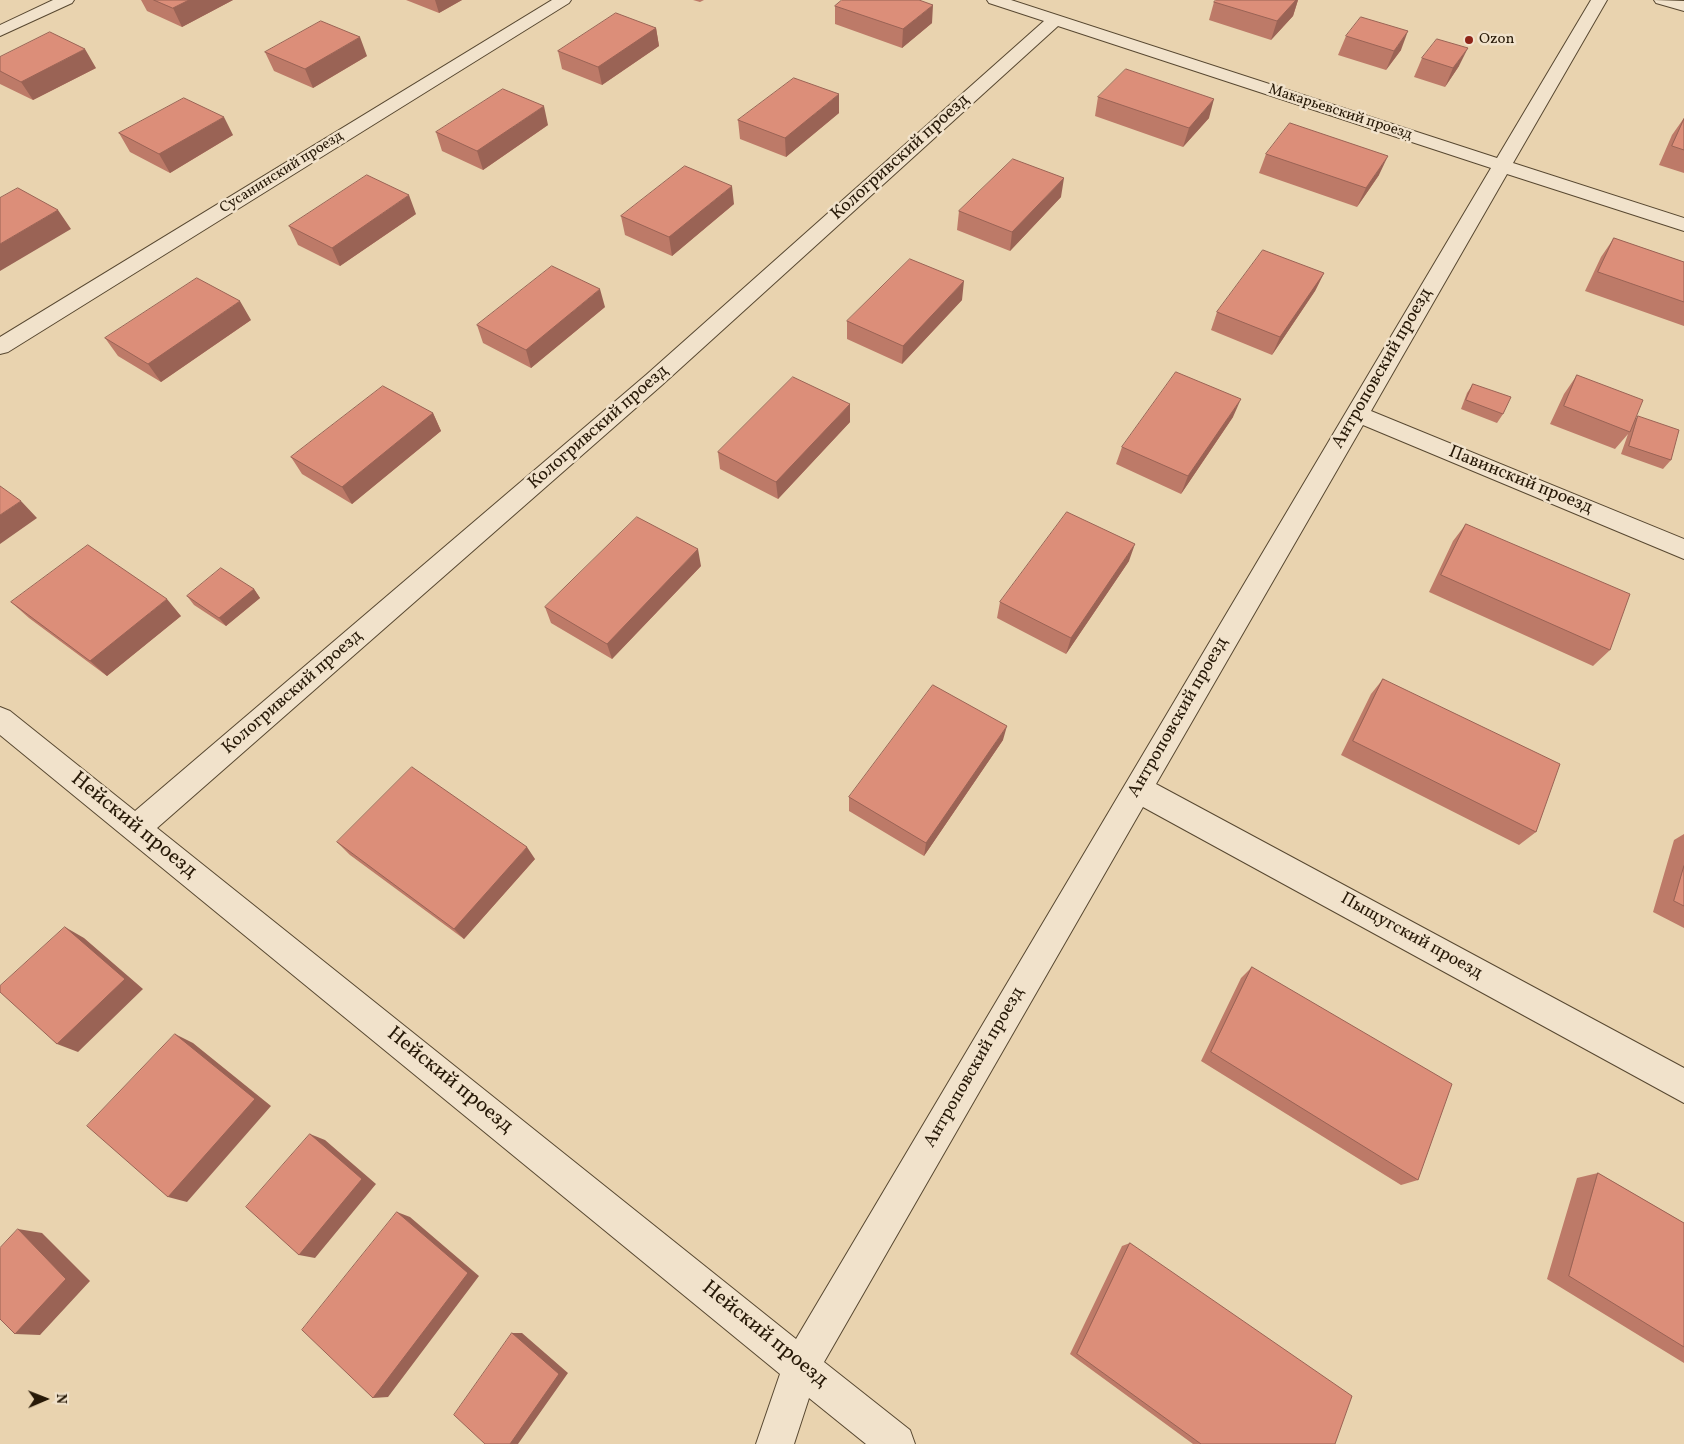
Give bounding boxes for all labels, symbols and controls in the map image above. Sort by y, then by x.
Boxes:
place label: Ozon [1479,31,1514,49]
marker: Ozon [1463,34,1475,46]
street label: Макарьевский проезд [1266,81,1414,145]
street label: Кологривский проезд [827,90,975,226]
street label: Сусанинский проезд [217,128,347,218]
street label: Антроповский проезд [1328,285,1438,453]
street label: Кологривский проезд [524,361,674,495]
street label: Павинский проезд [1445,442,1595,520]
street label: Кологривский проезд [218,626,368,760]
street label: Антроповский проезд [1124,634,1234,802]
street label: Нейский проезд [65,767,201,885]
street label: Пыщугский проезд [1336,889,1486,985]
street label: Антроповский проезд [920,984,1030,1152]
street label: Нейский проезд [381,1022,517,1140]
street label: Нейский проезд [696,1276,832,1394]
north arrow [20,1374,70,1424]
text: N [51,1393,70,1404]

